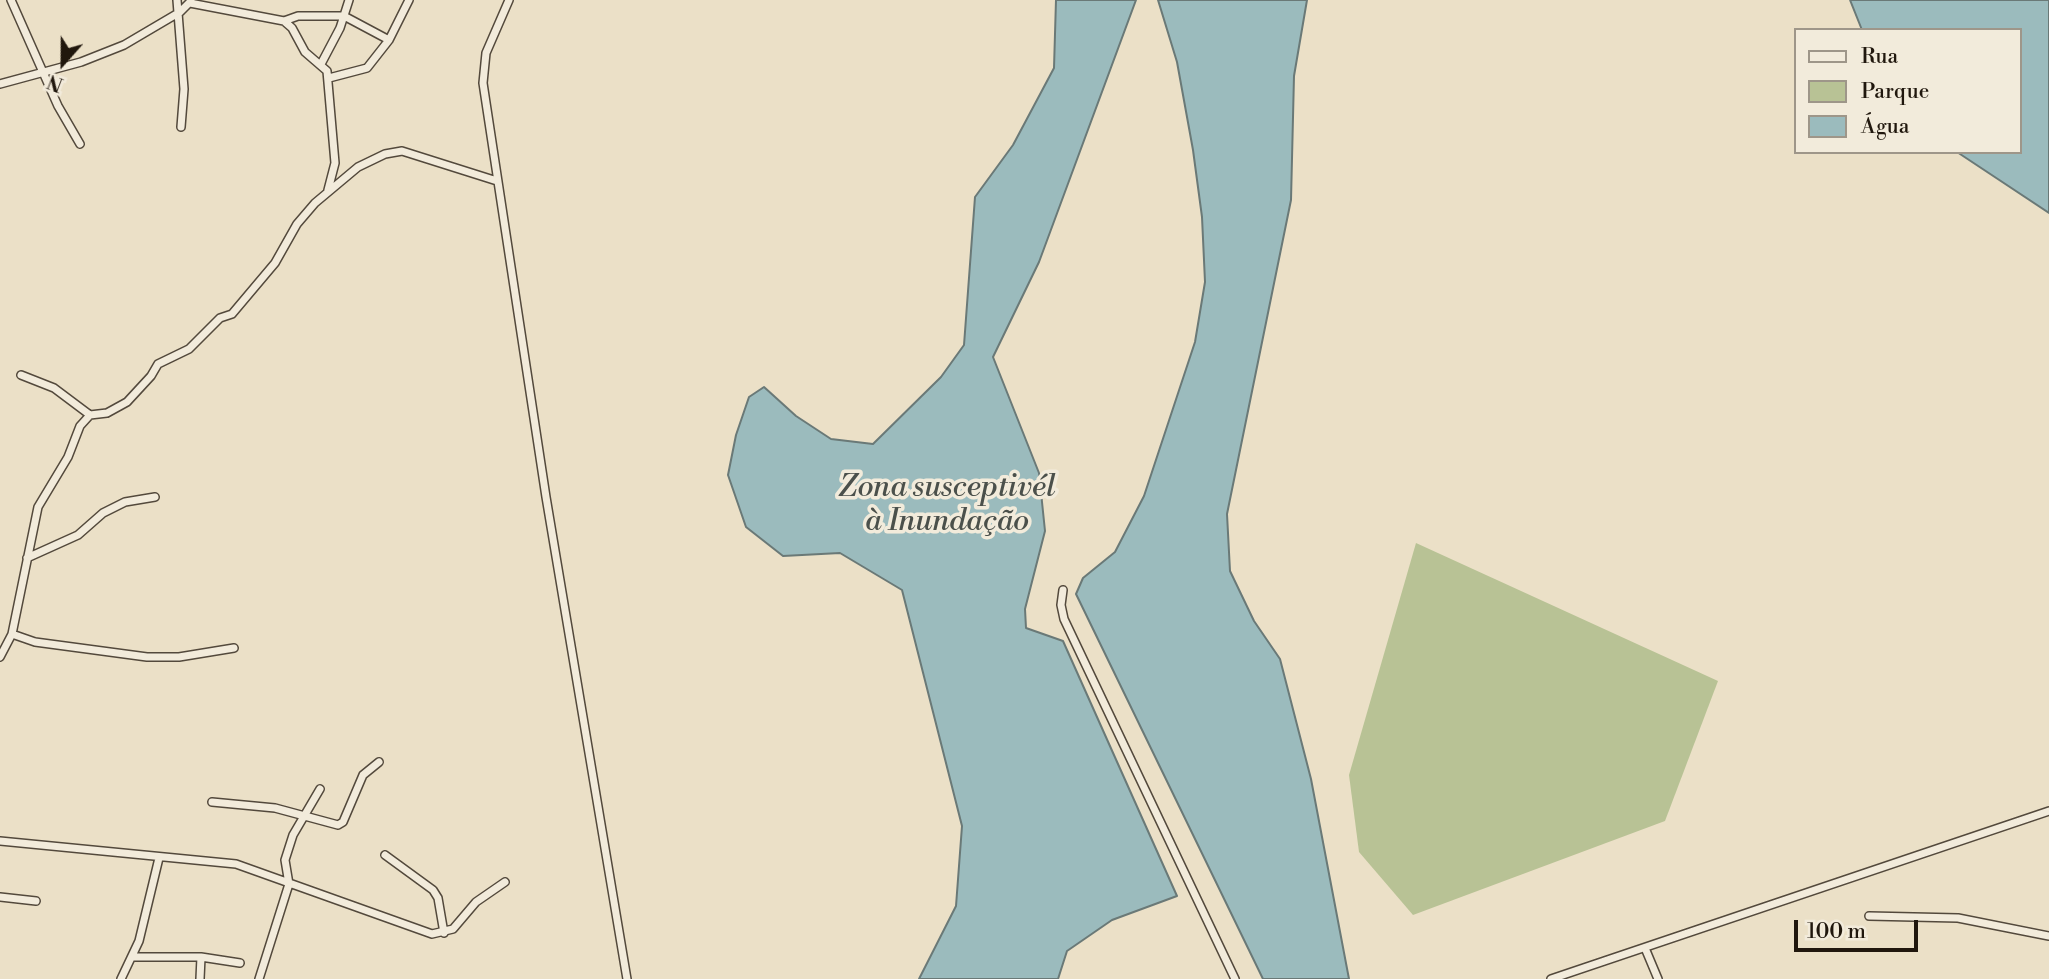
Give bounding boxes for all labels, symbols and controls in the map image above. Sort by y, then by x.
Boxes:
north arrow [28,28,98,98]
legend [1794,28,2021,154]
text: Rua [1861,44,1898,70]
text: N [44,69,67,97]
text: Parque [1861,79,1929,105]
text: Água [1861,114,1909,140]
water label: Zona susceptivél à Inundação [838,471,1056,542]
scale bar [1797,906,1921,950]
text: 100 m [1807,919,1866,945]

